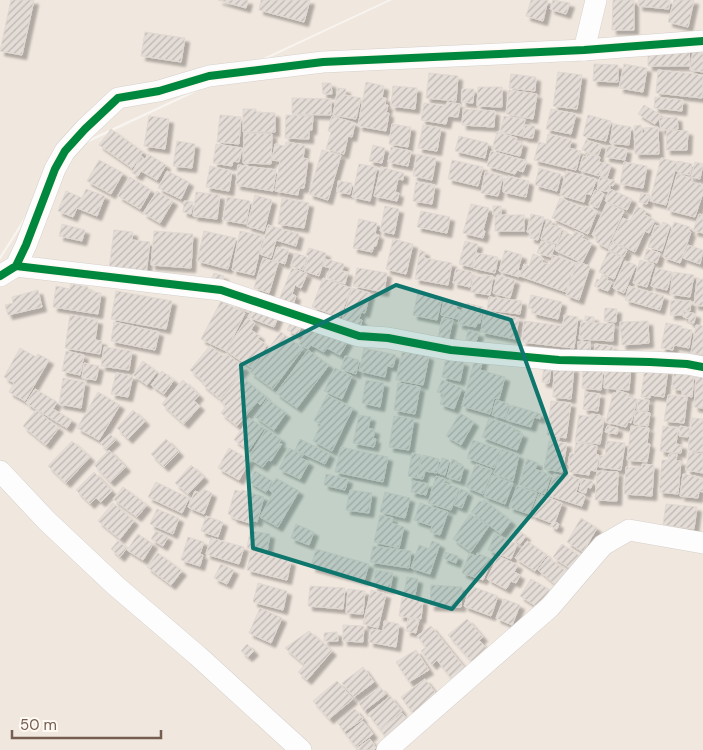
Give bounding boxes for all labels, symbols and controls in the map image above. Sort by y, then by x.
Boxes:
scale bar [12,708,161,740]
text: 50 m [20,715,57,735]

